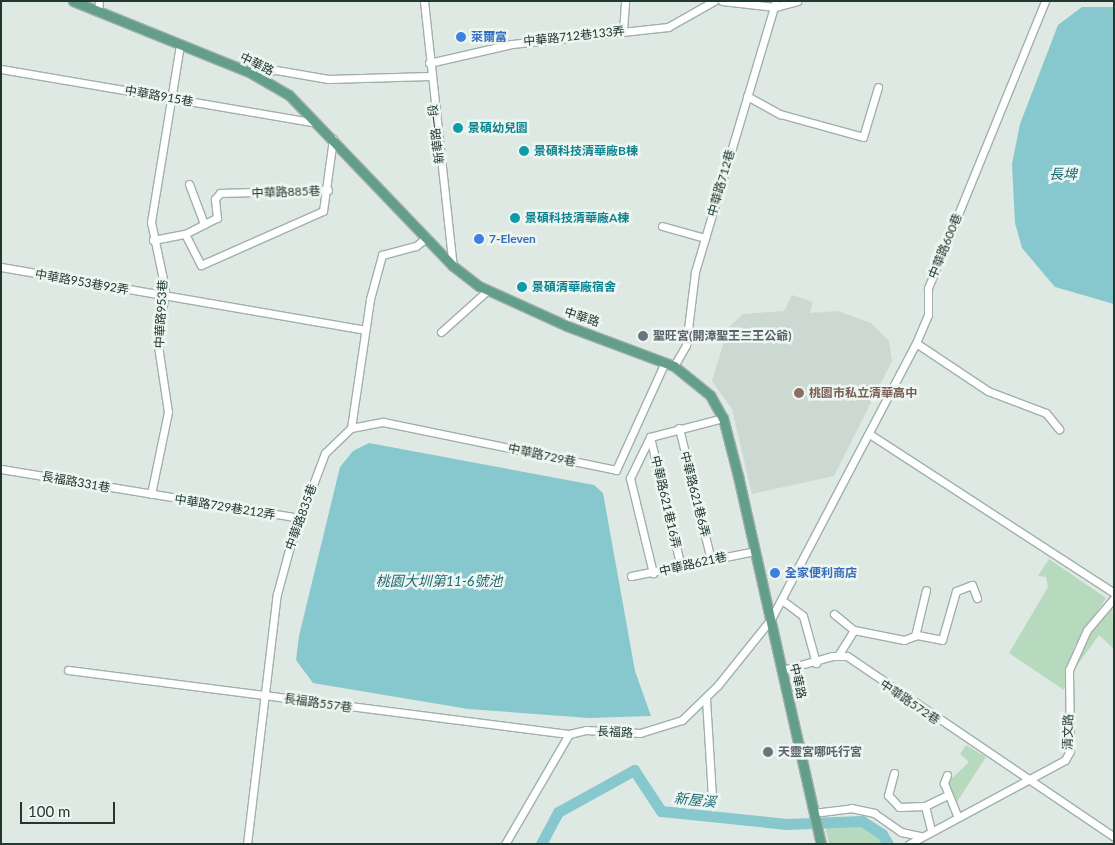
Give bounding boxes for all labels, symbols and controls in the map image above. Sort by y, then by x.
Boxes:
street label: 中華路712巷133弄 [523,24,625,48]
place label: 萊爾富 [471,30,507,44]
marker: 萊爾富 [455,31,467,43]
street label: 中華路 [238,50,276,78]
street label: 中華路915巷 [124,83,194,109]
street label: 新華路一段 [425,103,447,165]
place label: 景碩幼兒園 [468,121,528,135]
marker: 景碩幼兒園 [452,122,464,134]
place label: 景碩科技清華廠B棟 [534,144,638,158]
marker: 景碩科技清華廠B棟 [518,145,530,157]
street label: 中華路712巷 [705,148,737,218]
water label: 長埤 [1049,166,1077,182]
street label: 中華路885巷 [251,184,321,200]
place label: 景碩科技清華廠A棟 [525,211,629,225]
street label: 中華路600巷 [925,211,965,281]
marker: 景碩科技清華廠A棟 [509,212,521,224]
place label: 7-Eleven [489,232,536,246]
marker: 7-Eleven [473,233,485,245]
street label: 中華路953巷92弄 [34,267,130,297]
street label: 中華路953巷 [152,279,170,349]
place label: 景碩清華廠宿舍 [532,280,616,294]
marker: 景碩清華廠宿舍 [516,281,528,293]
street label: 中華路 [563,305,601,329]
place label: 聖旺宮(開漳聖王三王公爺) [653,329,792,343]
marker: 聖旺宮(開漳聖王三王公爺) [637,330,649,342]
place label: 桃園市私立清華高中 [809,386,917,400]
marker: 桃園市私立清華高中 [793,387,805,399]
street label: 中華路729巷 [507,441,577,469]
street label: 中華路621巷6弄 [677,450,713,538]
street label: 中華路621巷16弄 [648,454,684,550]
street label: 長福路331巷 [41,469,111,495]
street label: 中華路835巷 [282,482,320,552]
street label: 中華路729巷212弄 [174,492,276,522]
street label: 中華路621巷 [658,549,728,579]
place label: 全家便利商店 [785,566,857,580]
marker: 全家便利商店 [769,567,781,579]
water label: 桃園大圳第11-6號池 [376,573,502,589]
street label: 中華路 [787,662,809,700]
street label: 中華路572巷 [877,677,943,727]
street label: 長福路557巷 [283,691,353,715]
street label: 清文路 [1060,714,1076,750]
street label: 長福路 [597,724,633,740]
place label: 天靈宮哪吒行宮 [778,745,862,759]
marker: 天靈宮哪吒行宮 [762,746,774,758]
water label: 新屋溪 [673,789,717,811]
scale bar [22,792,118,824]
text: 100 m [28,802,70,820]

